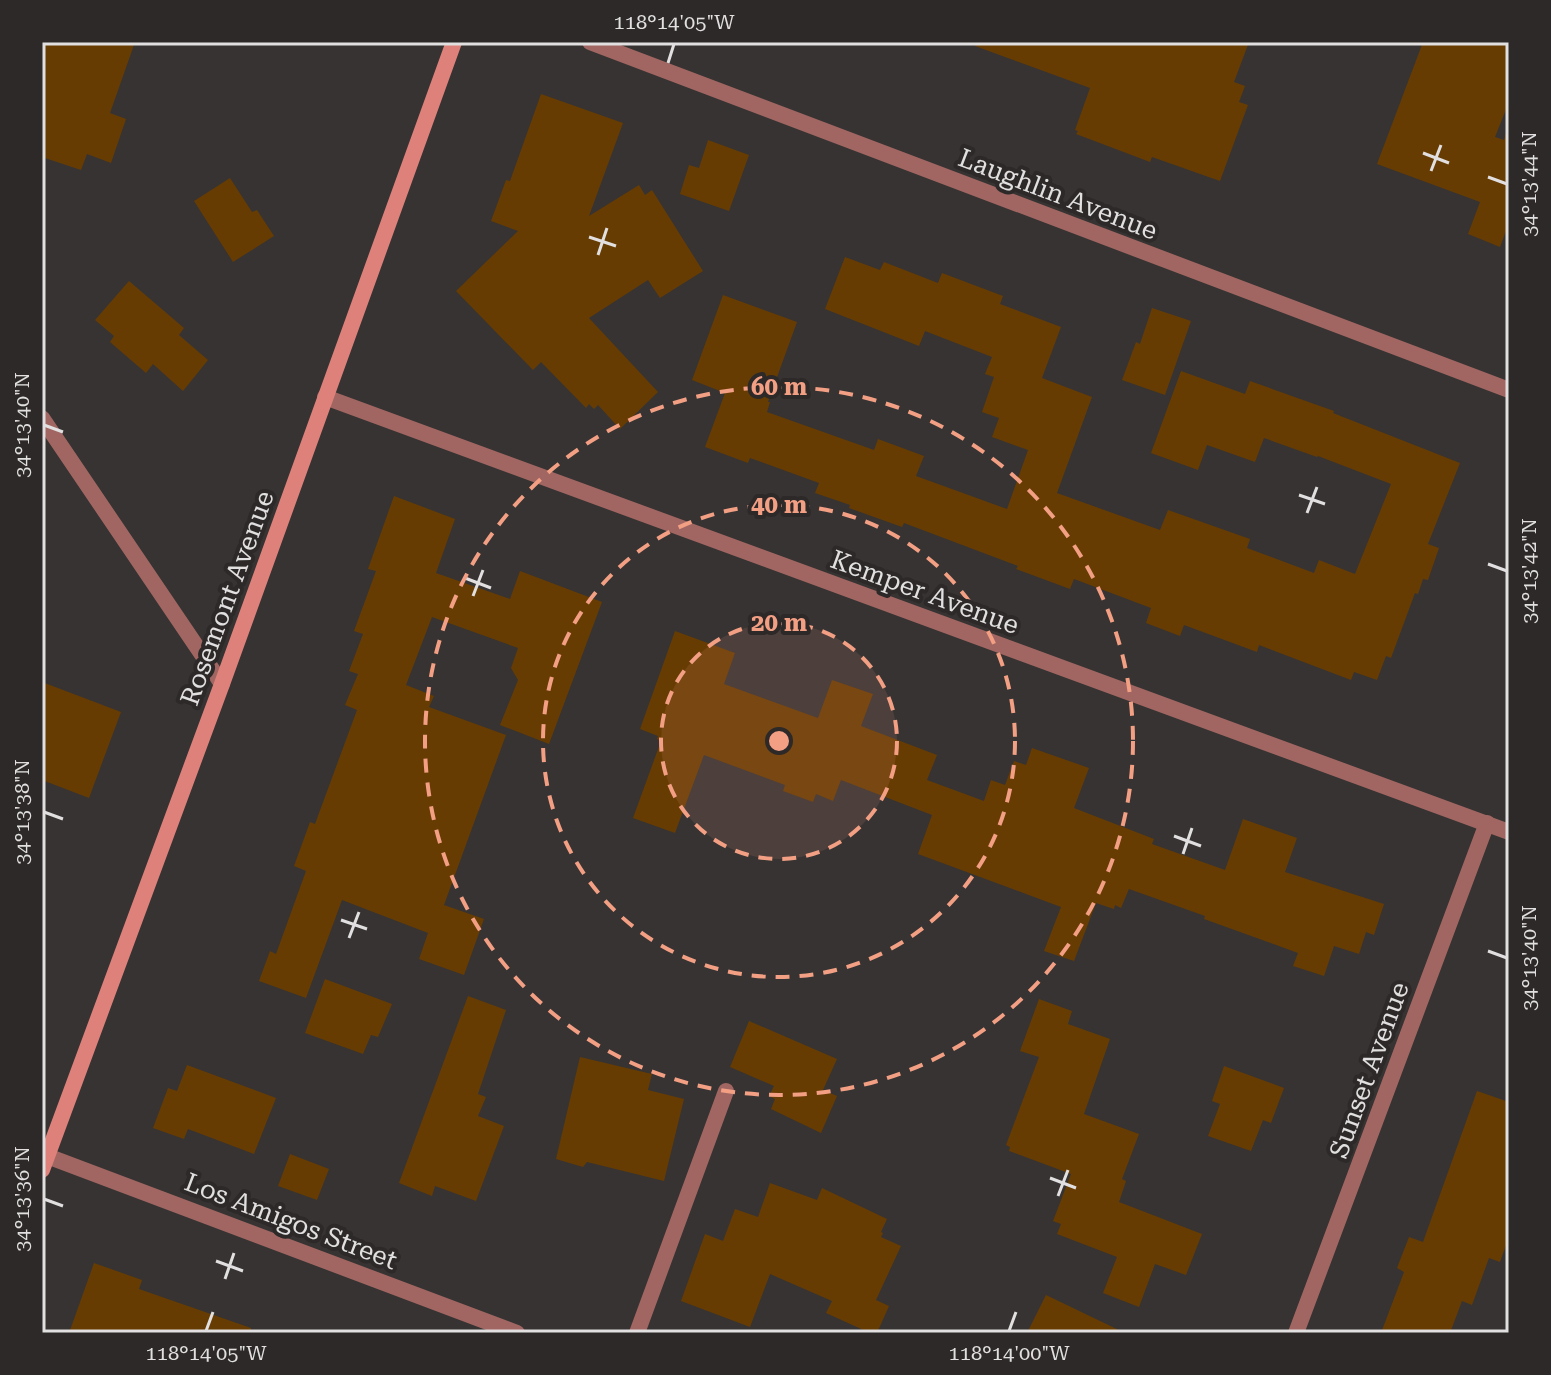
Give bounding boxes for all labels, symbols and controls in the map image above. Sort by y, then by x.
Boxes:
text: 118°14'05"W [613,10,735,34]
text: 34°13'44"N [1517,131,1541,237]
street label: Laughlin Avenue [954,142,1162,246]
text: 34°13'40"N [10,372,34,478]
text: 60 m [751,373,807,401]
street label: Rosemont Avenue [174,487,280,709]
text: 40 m [751,491,807,519]
text: 34°13'42"N [1517,518,1541,624]
street label: Kemper Avenue [827,544,1023,640]
text: 20 m [751,609,807,637]
centre of rings [765,727,793,755]
text: 34°13'38"N [10,759,34,865]
text: 34°13'40"N [1517,905,1541,1011]
street label: Sunset Avenue [1323,978,1415,1162]
text: 34°13'36"N [10,1146,34,1252]
street label: Los Amigos Street [181,1167,402,1275]
text: 118°14'05"W [145,1341,267,1365]
text: 118°14'00"W [948,1341,1070,1365]

